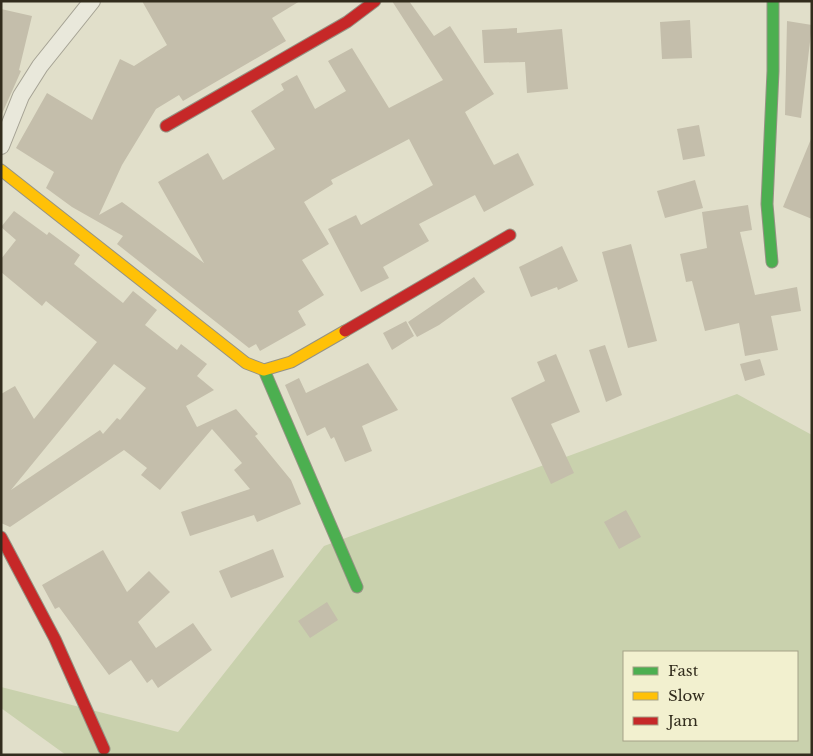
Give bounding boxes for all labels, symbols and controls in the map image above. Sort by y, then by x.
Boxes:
legend [623,651,798,741]
text: Fast [668,661,699,680]
text: Slow [668,686,705,705]
text: Jam [666,711,698,730]

